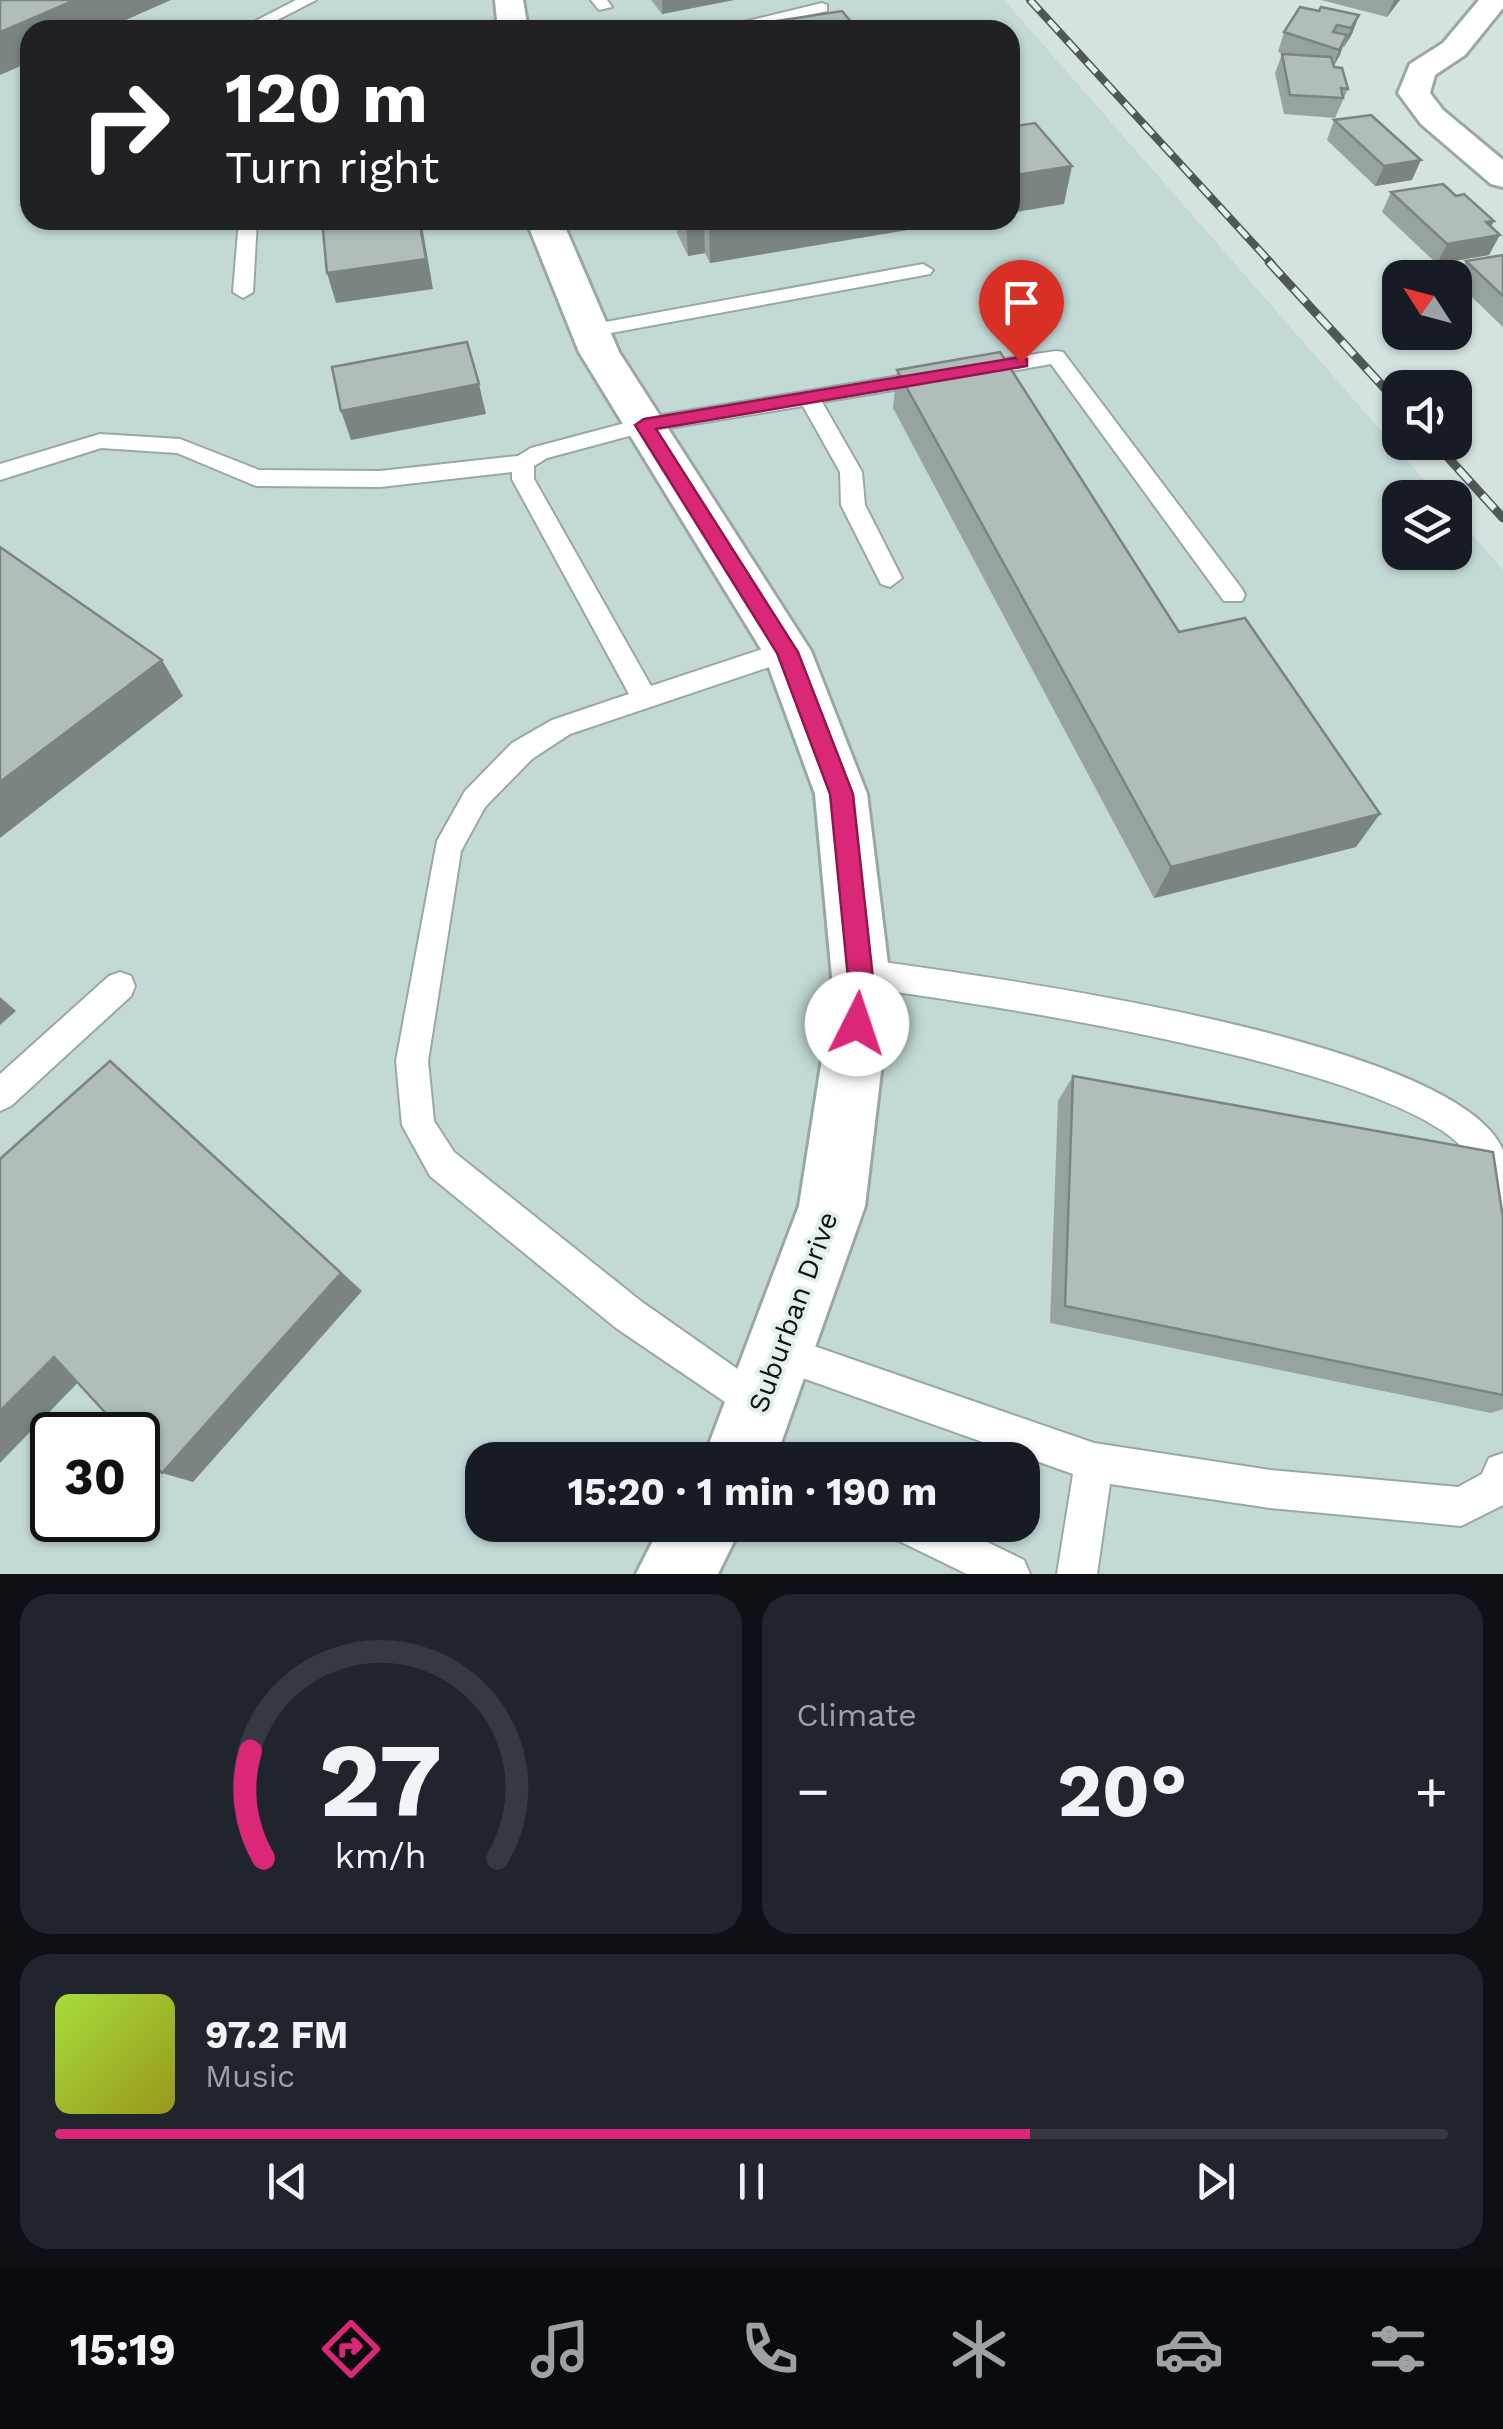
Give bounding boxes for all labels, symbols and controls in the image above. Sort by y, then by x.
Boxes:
text: 120 m [225,57,428,139]
icon: right [60,60,190,190]
text: Turn right [225,141,439,194]
pin [979,260,1064,363]
north arrow [1382,260,1472,350]
map controls [1382,260,1472,570]
icon: arrive [994,275,1049,330]
button: sound [1382,370,1472,460]
button: layers [1382,480,1472,570]
position arrow [805,972,909,1076]
street label: Suburban Drive [741,1207,845,1417]
speed limit sign: 30 [30,1412,160,1542]
text: 15:20 · 1 min · 190 m [568,1470,937,1514]
text: Climate [797,1696,917,1734]
text: 27 [319,1719,442,1841]
text: 20° [1057,1746,1187,1834]
text: − [797,1759,830,1823]
text: + [1415,1759,1448,1823]
text: km/h [335,1835,427,1877]
text: 97.2 FM [205,2013,348,2057]
text: Music [205,2057,295,2095]
icon: previous [260,2154,315,2209]
icon: pause [724,2154,779,2209]
icon: next [1188,2154,1243,2209]
icon: directions [316,2314,386,2384]
icon: music [525,2314,595,2384]
icon: phone [735,2314,805,2384]
icon: climate [944,2314,1014,2384]
icon: car [1154,2314,1224,2384]
icon: filters [1363,2314,1433,2384]
text: 15:19 [70,2323,176,2376]

